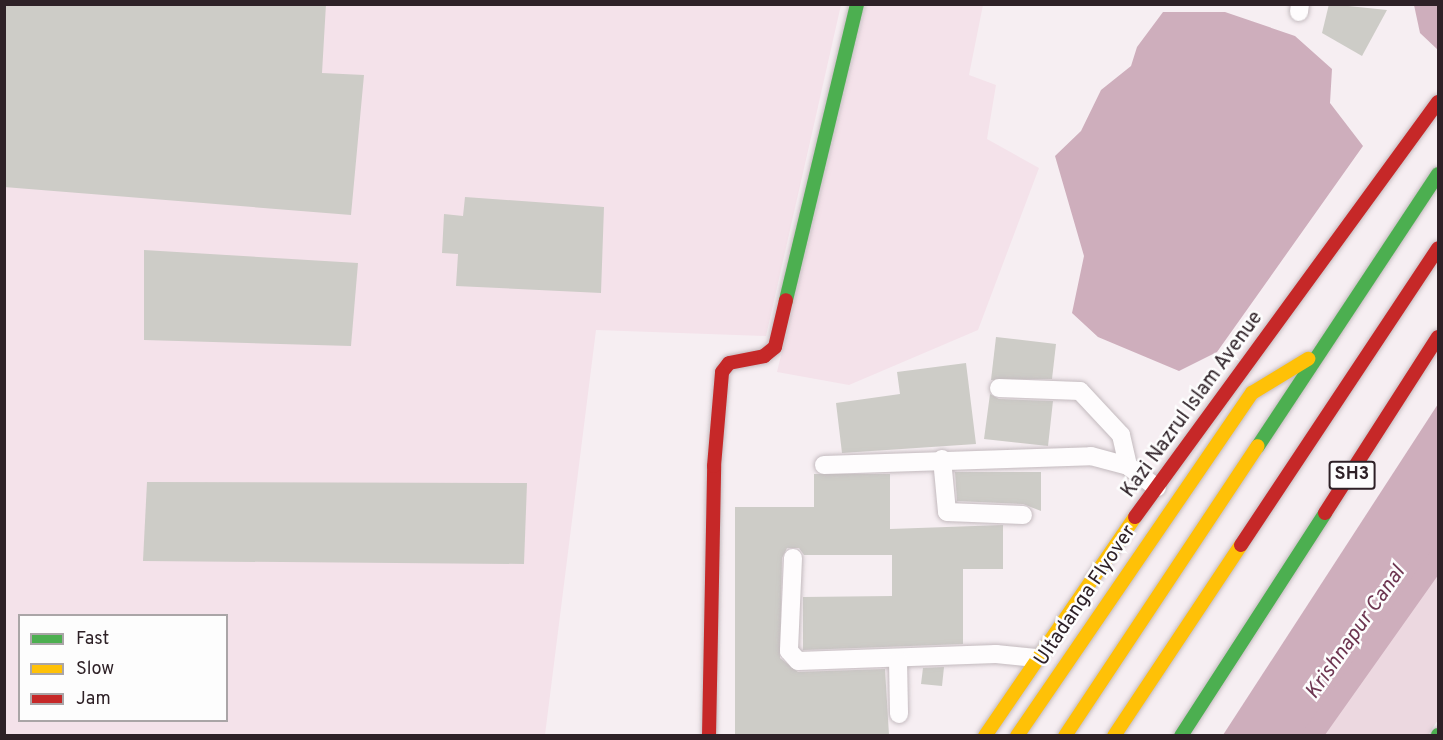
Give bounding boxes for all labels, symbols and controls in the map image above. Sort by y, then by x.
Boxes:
street label: Kazi Nazrul Islam Avenue [1117,307,1269,503]
road number: SH3 [1328,460,1376,490]
street label: Ultadanga Flyover [1030,521,1142,671]
water label: Krishnapur Canal [1301,562,1411,704]
legend [18,614,228,722]
text: Fast [76,628,109,651]
text: Slow [76,658,114,681]
text: Jam [76,688,111,711]

